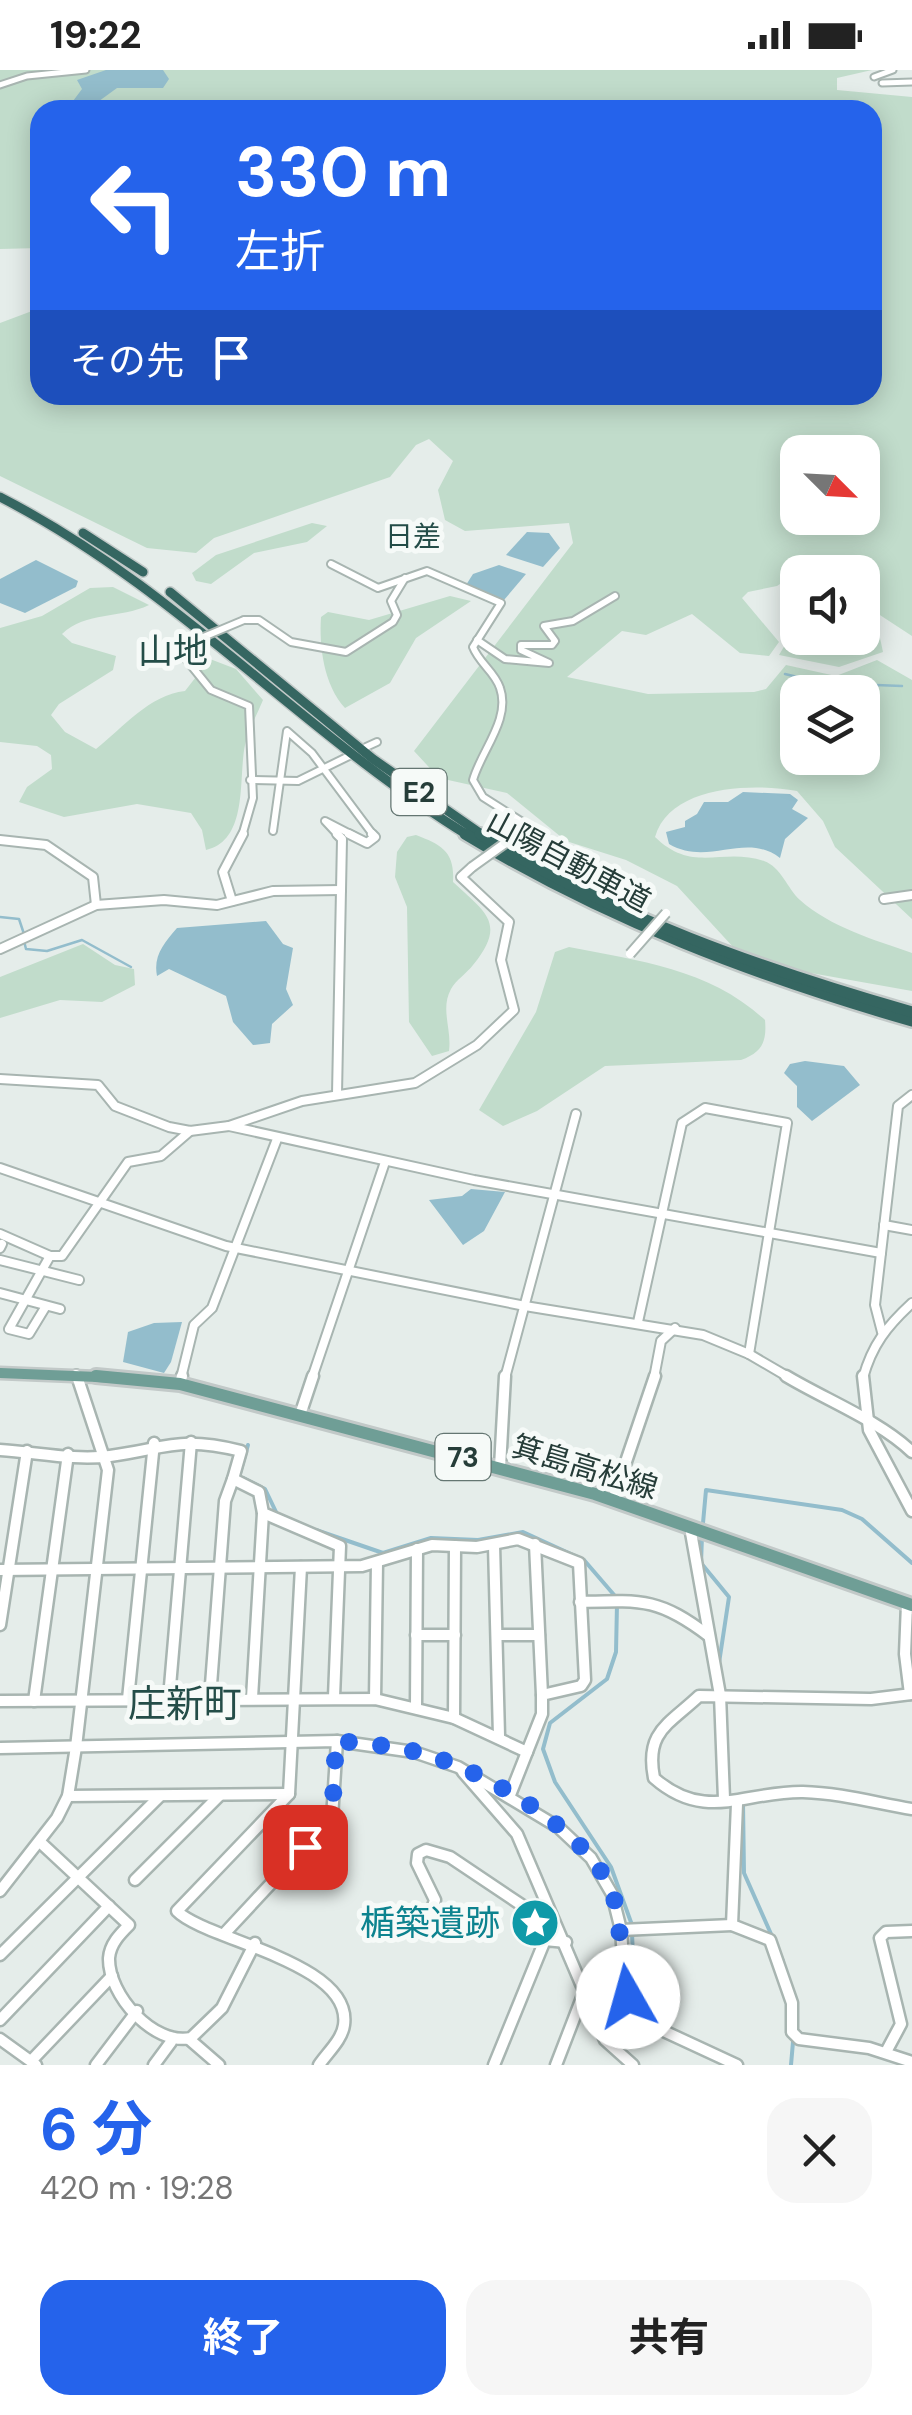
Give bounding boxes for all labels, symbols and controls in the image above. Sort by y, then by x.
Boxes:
text: 19:22 [50,10,141,60]
text: 330 m [235,127,451,218]
icon: left [70,140,200,270]
text: 左折 [235,222,325,281]
icon: arrive [204,330,259,385]
text: その先 [70,336,184,386]
north arrow [780,435,880,535]
map controls [780,435,880,775]
district label: 日差 [385,518,441,555]
button: sound [780,555,880,655]
district label: 山地 [138,628,208,674]
button: layers [780,675,880,775]
road number: E2 [392,769,446,815]
street label: 山陽自動車道 [480,802,658,920]
street label: 箕島高松線 [508,1426,662,1508]
road number: 73 [436,1434,490,1480]
district label: 庄新町 [128,1679,242,1729]
pin [263,1805,348,1890]
icon: arrive [278,1820,333,1875]
place icon: 楯築遺跡 [509,1897,561,1949]
place label: 楯築遺跡 [360,1900,500,1946]
position arrow [576,1945,680,2049]
text: 6 分 [40,2090,152,2169]
button: close [767,2098,872,2203]
text: 420 m · 19:28 [40,2167,234,2209]
button: 終了 [40,2280,446,2395]
button: 共有 [466,2280,872,2395]

